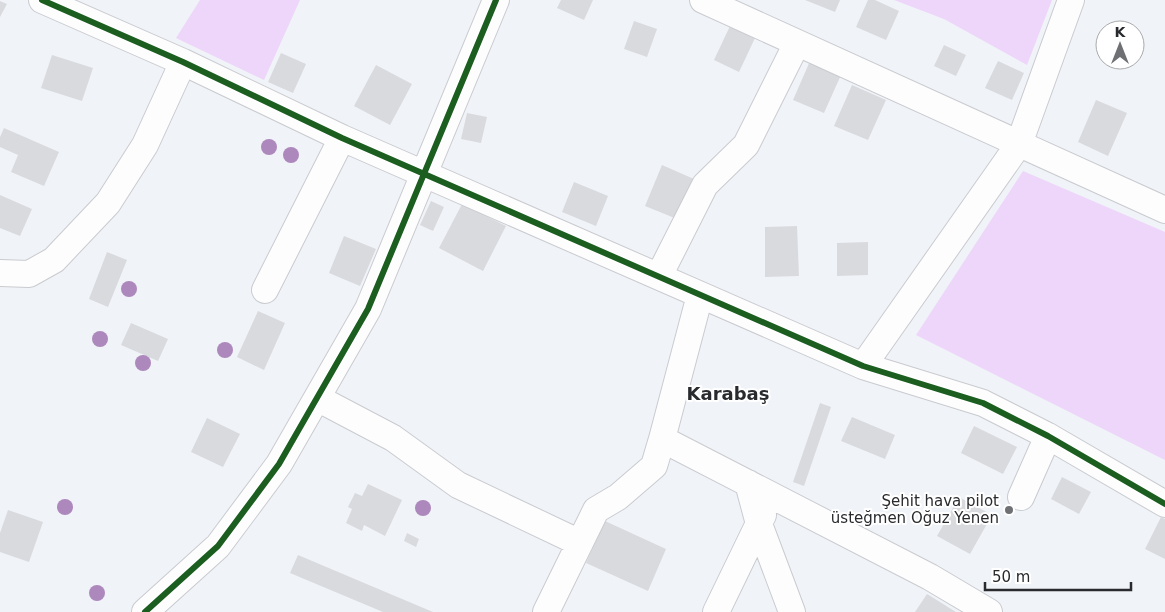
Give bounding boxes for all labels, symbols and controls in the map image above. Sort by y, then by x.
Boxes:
north arrow [1095,20,1145,70]
text: K [1115,24,1127,40]
district label: Karabaş [687,383,769,404]
place label: Şehit hava pilot üsteğmen Oğuz Yenen [831,492,999,527]
marker: Şehit hava pilot üsteğmen Oğuz Yenen [1003,504,1015,516]
scale bar [985,560,1131,592]
text: 50 m [992,568,1030,586]

